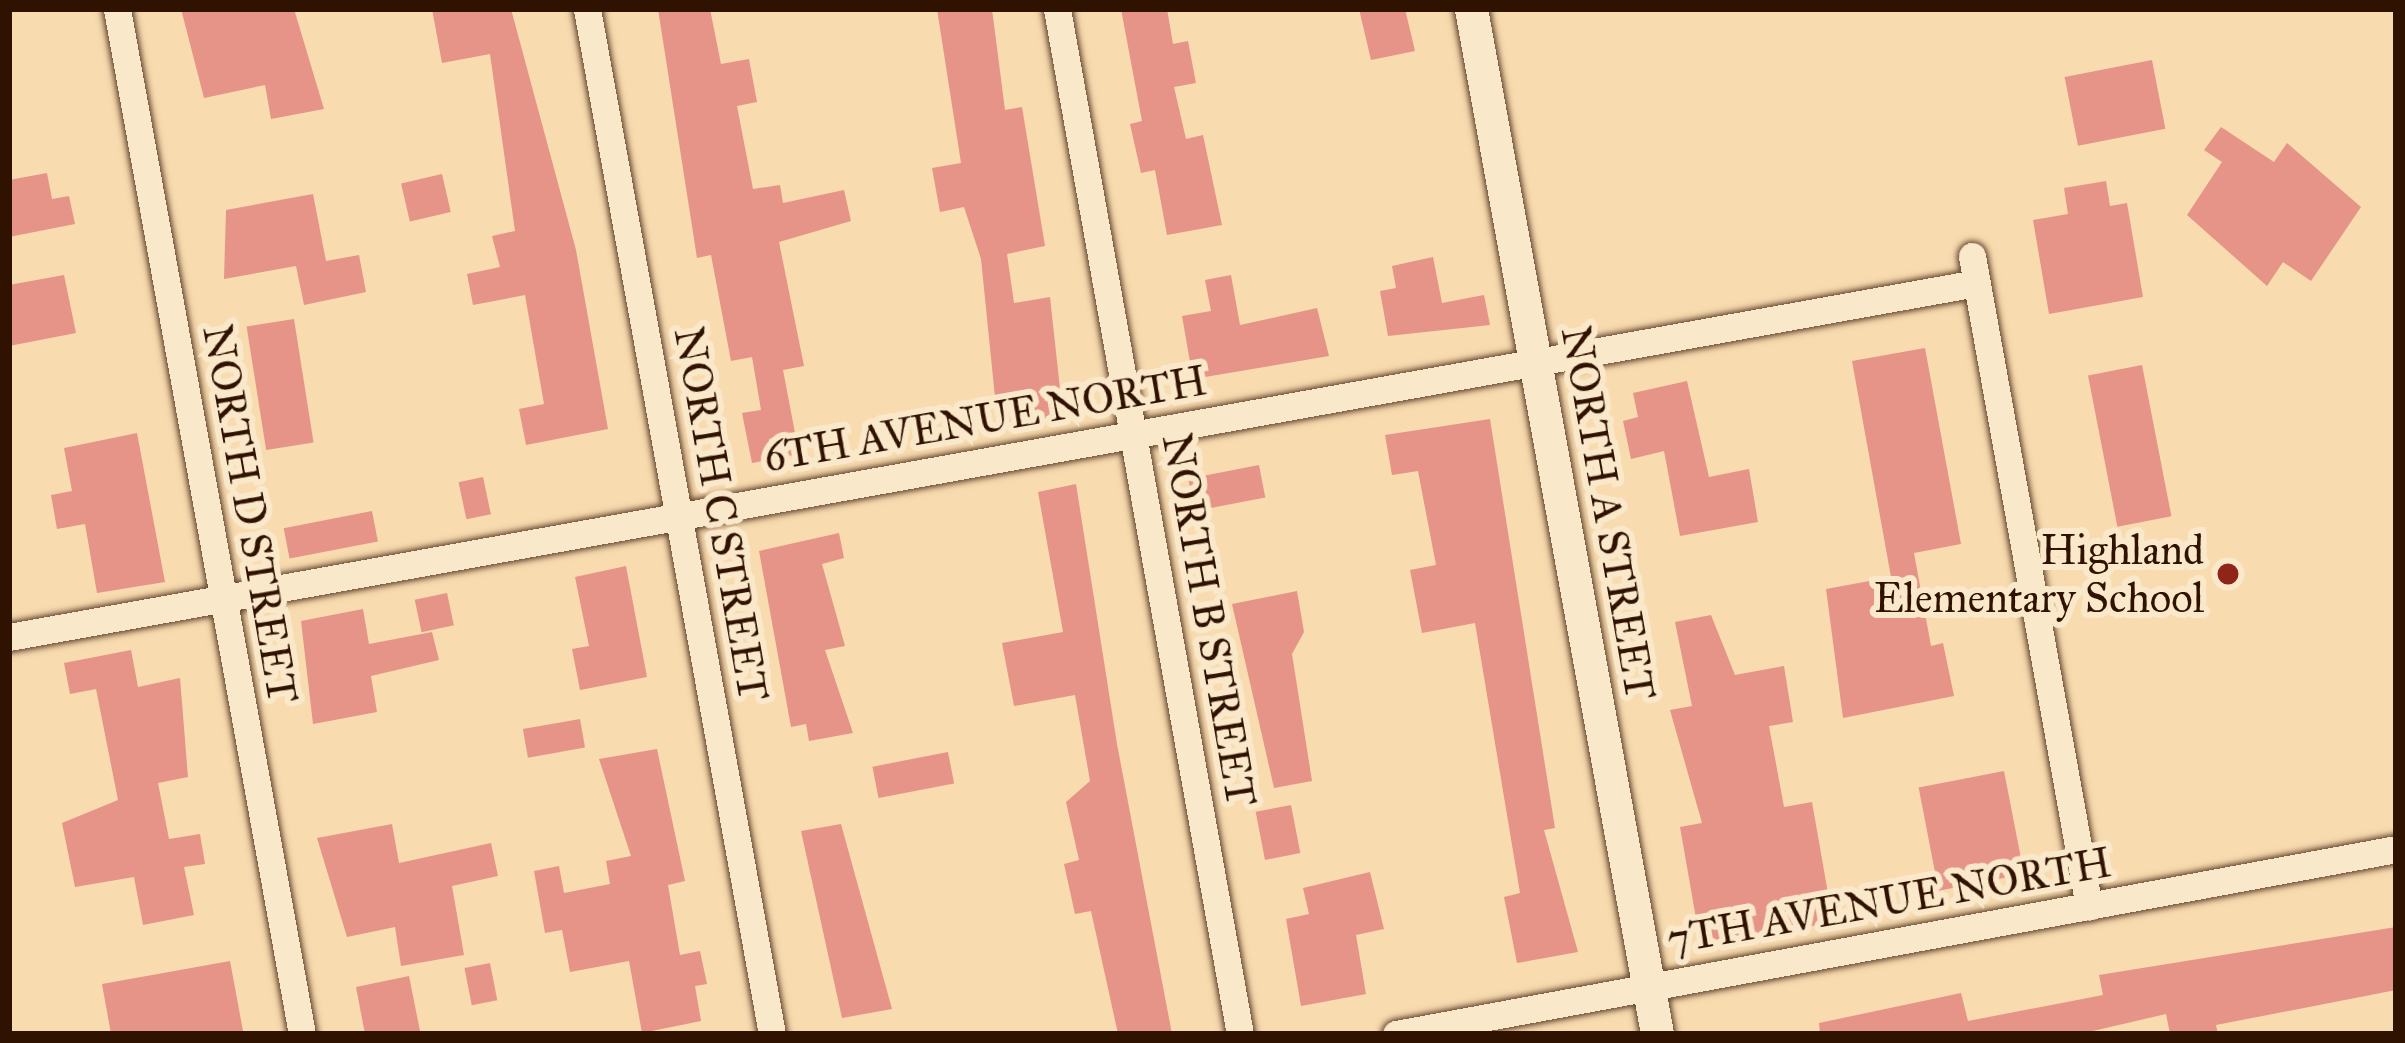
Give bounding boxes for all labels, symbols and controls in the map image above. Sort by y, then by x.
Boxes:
street label: NORTH D STREET [192,321,308,707]
street label: NORTH A STREET [1550,322,1666,704]
street label: NORTH C STREET [663,323,779,705]
street label: 6TH AVENUE NORTH [760,355,1210,483]
street label: NORTH B STREET [1151,429,1267,811]
place label: Highland Elementary School [1874,525,2204,624]
marker: Highland Elementary School [2215,561,2241,587]
street label: 7TH AVENUE NORTH [1663,837,2115,965]

